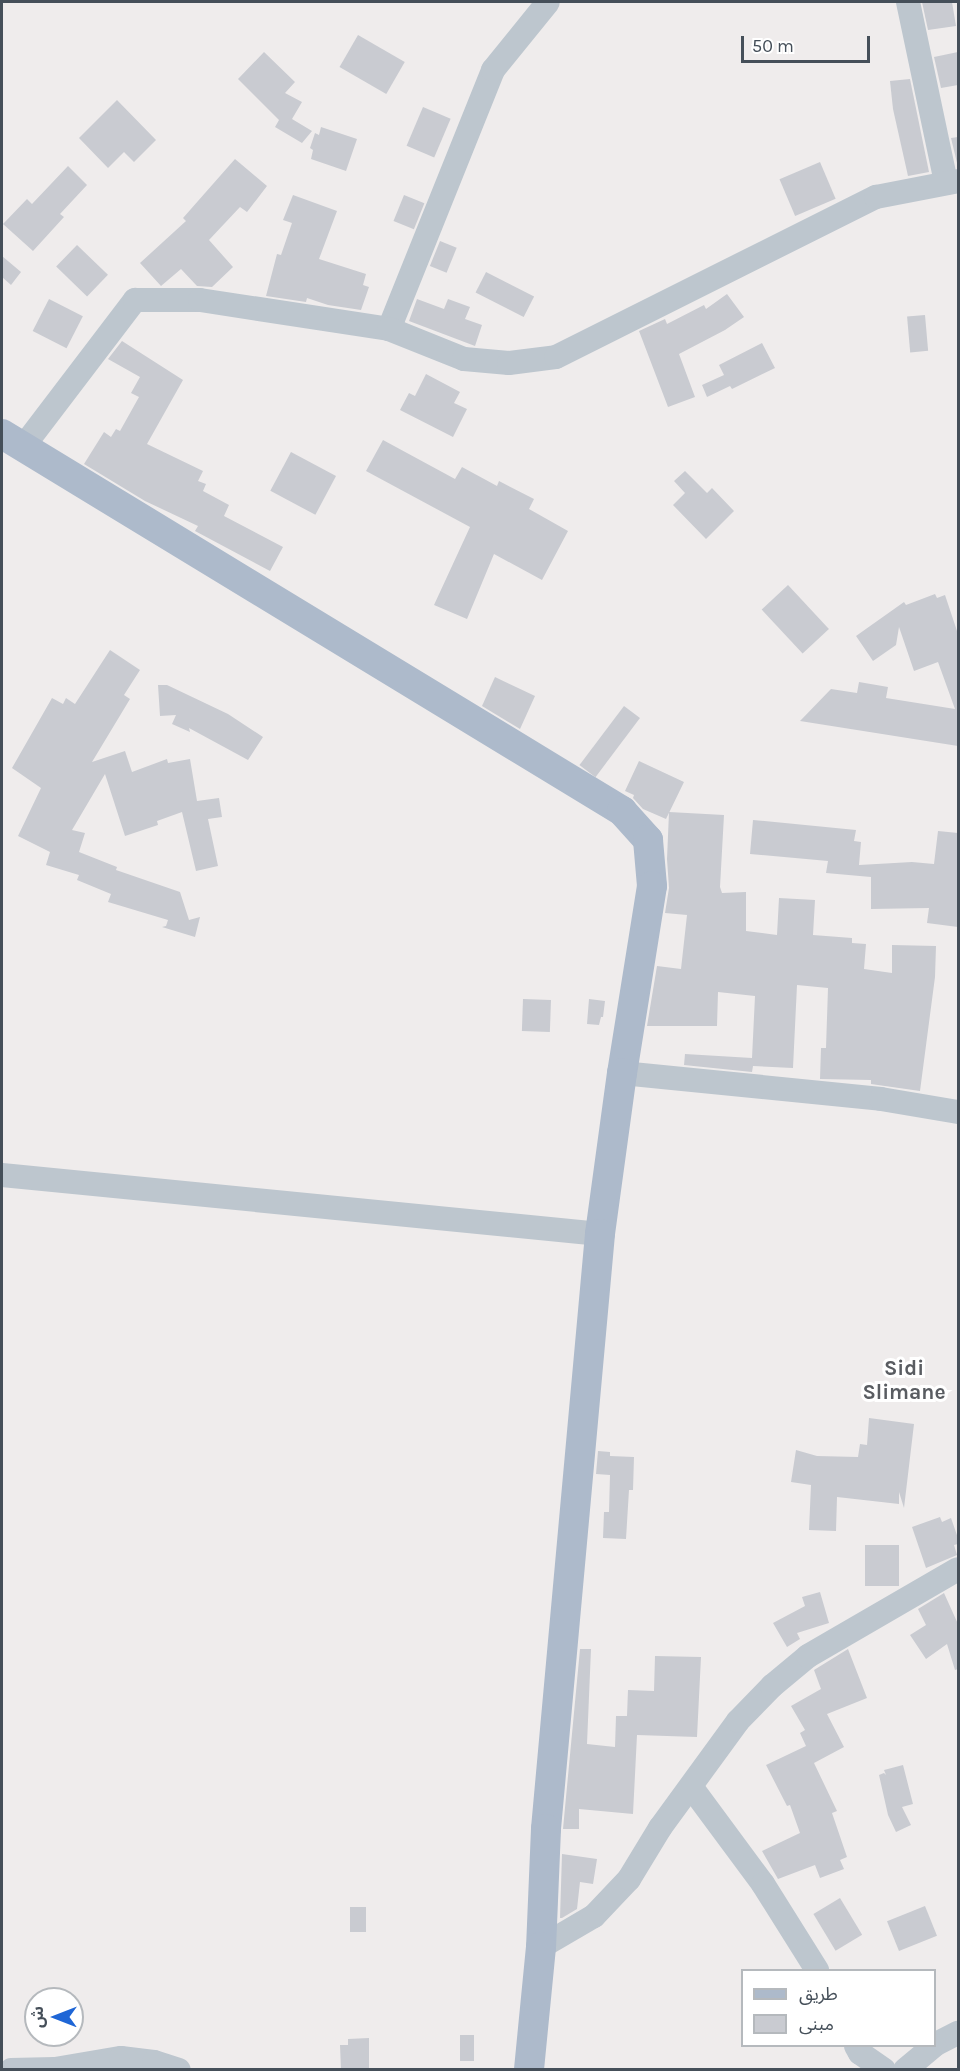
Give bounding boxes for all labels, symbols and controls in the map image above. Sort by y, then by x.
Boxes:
scale bar [744,24,873,62]
text: 50 m [752,35,794,57]
district label: Sidi Slimane [862,1355,946,1405]
legend [741,1969,936,2047]
text: طريق [799,1983,838,2005]
north arrow [24,1987,84,2047]
text: ش [28,2006,47,2028]
text: مبنى [799,2013,834,2035]

